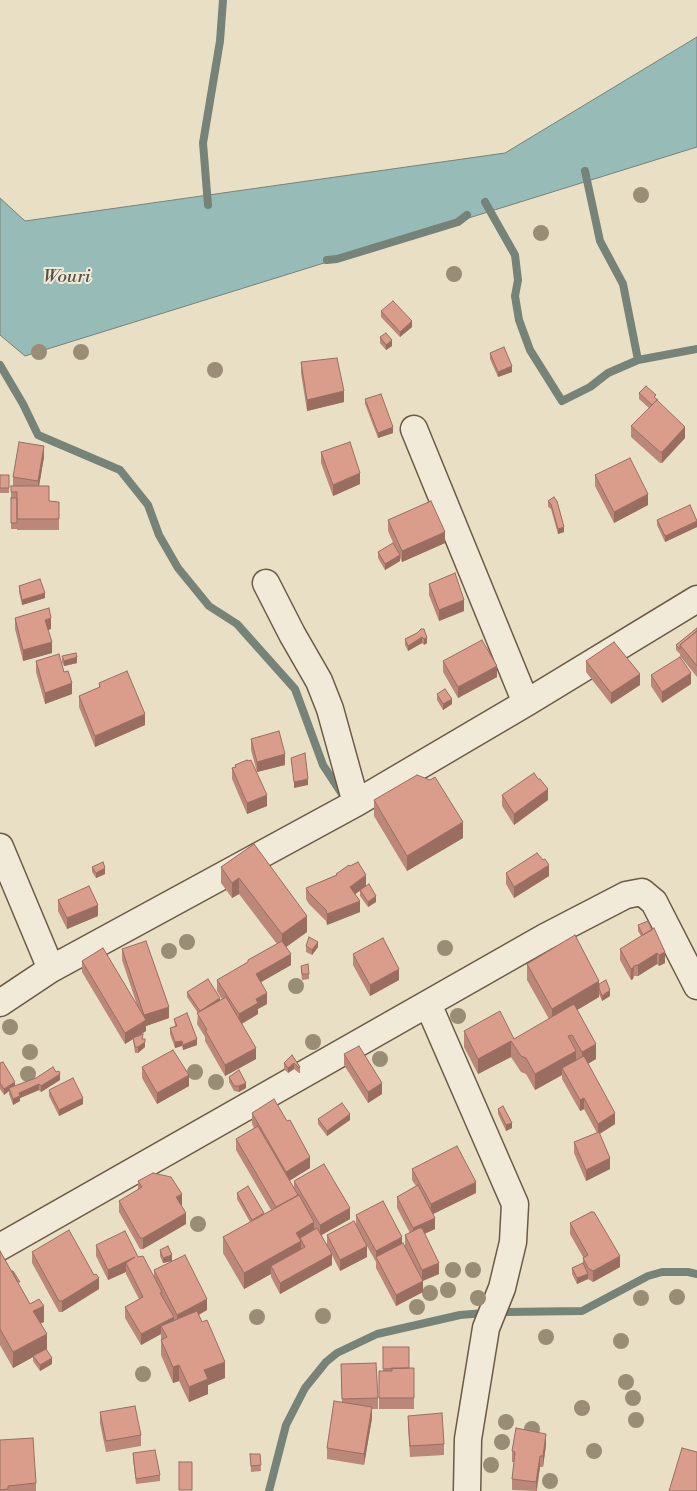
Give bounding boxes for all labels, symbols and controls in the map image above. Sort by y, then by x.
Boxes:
water label: Wouri [43,267,91,289]

